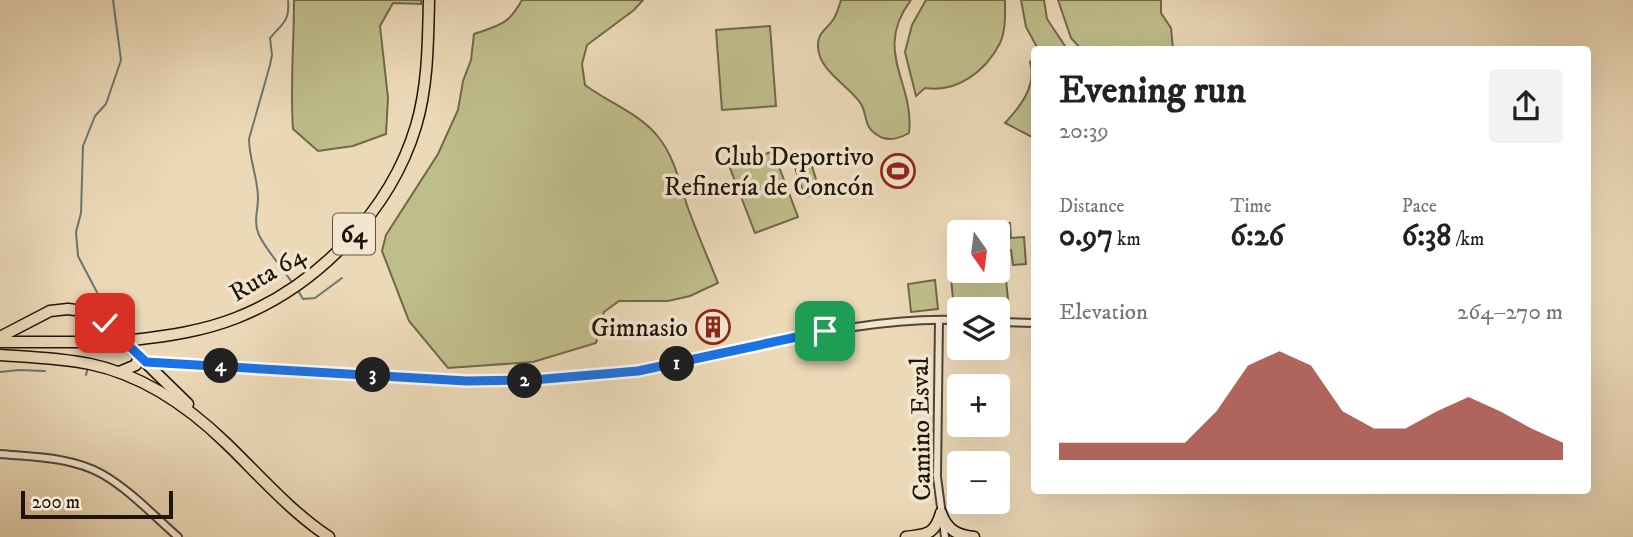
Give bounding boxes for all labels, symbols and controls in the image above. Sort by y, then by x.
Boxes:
text: Evening run [1059,67,1246,115]
button: share [1489,69,1563,143]
text: 20:39 [1059,117,1109,146]
place label: Club Deportivo Refinería de Concón [664,141,874,204]
sports icon: Club Deportivo Refinería de Concón [879,152,917,190]
text: Distance [1059,195,1124,218]
text: Time [1230,195,1272,218]
text: Pace [1402,195,1437,218]
road number: 64 [333,214,375,255]
text: 0.97 [1059,218,1113,255]
text: 6:26 [1230,218,1284,255]
text: 6:38 [1402,218,1451,255]
north arrow [947,220,1010,284]
map controls [947,220,1010,514]
text: km [1113,228,1141,251]
text: /km [1451,228,1484,251]
street label: Ruta 64 [224,238,313,310]
pin [75,293,135,353]
button: layers [947,297,1010,360]
text: Elevation [1059,298,1148,327]
text: 264–270 m [1457,298,1563,327]
pin [795,301,855,361]
icon: check [86,304,124,342]
building icon: Gimnasio [694,308,732,346]
place label: Gimnasio [591,312,688,345]
icon: arrive [806,312,844,350]
pin: 1 [660,346,694,382]
pin: 4 [204,348,238,384]
text: 1 [673,352,680,375]
text: 4 [215,354,226,377]
street label: Camino Esval [904,357,939,501]
pin: 3 [356,358,390,392]
text: 3 [369,363,376,386]
pin: 2 [508,364,542,398]
text: 2 [520,369,529,392]
button: + [947,374,1010,437]
button: − [947,451,1010,514]
scale bar [21,488,173,520]
text: 200 m [32,491,80,514]

